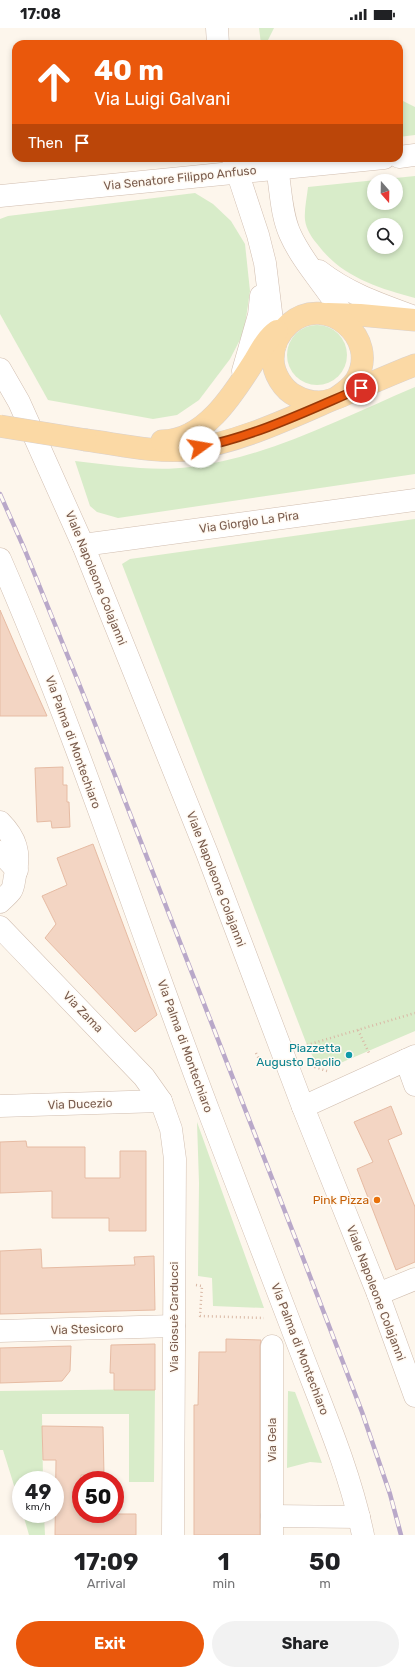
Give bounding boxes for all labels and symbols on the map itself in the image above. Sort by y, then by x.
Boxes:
street label: Via Senatore Filippo Anfuso [103,163,257,193]
north arrow [367,174,403,210]
pin [344,371,378,405]
position arrow [179,426,221,468]
street label: Via Giorgio La Pira [198,508,300,536]
street label: Viale Napoleone Colajanni [63,509,130,647]
street label: Via Palma di Montechiaro [42,674,104,810]
street label: Viale Napoleone Colajanni [184,809,248,949]
street label: Via Palma di Montechiaro [154,978,216,1114]
street label: Via Zama [60,989,106,1035]
place label: Piazzetta Augusto Daolio [256,1041,341,1069]
marker: Piazzetta Augusto Daolio [344,1050,354,1060]
street label: Via Ducezio [47,1096,113,1112]
place label: Pink Pizza [313,1193,369,1207]
marker: Pink Pizza [372,1195,382,1205]
street label: Viale Napoleone Colajanni [344,1223,408,1363]
street label: Via Giosuè Carducci [167,1261,181,1372]
street label: Via Palma di Montechiaro [268,1281,332,1417]
street label: Via Stesicoro [50,1321,124,1337]
street label: Via Gela [265,1418,279,1462]
speed limit sign: 50 [72,1471,124,1523]

